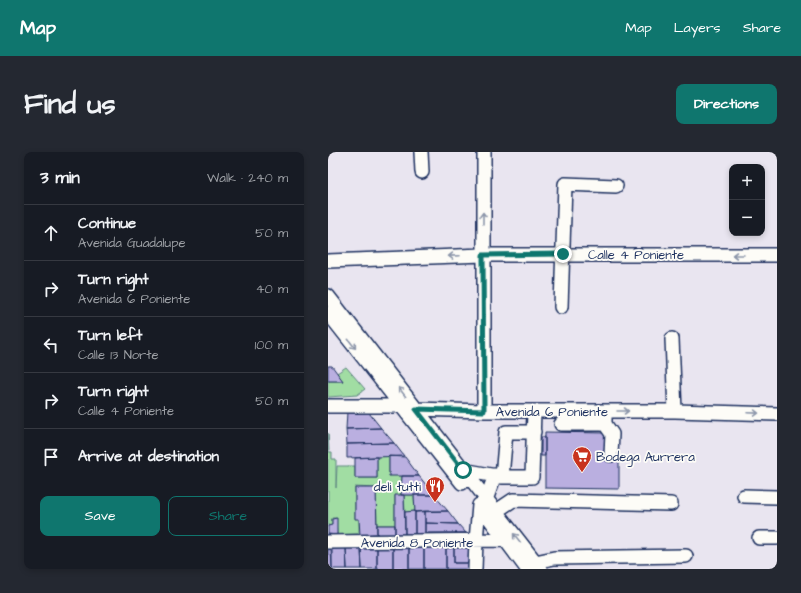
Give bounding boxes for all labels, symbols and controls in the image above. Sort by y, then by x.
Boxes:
text: Map [20,15,56,42]
text: Map [625,18,652,38]
text: Layers [674,18,721,38]
text: Share [743,18,781,38]
button: Directions [676,84,777,124]
text: Find us [24,85,115,124]
map controls [729,164,765,236]
button: + [729,164,765,200]
text: 3 min [40,166,80,190]
text: Walk · 240 m [207,169,288,187]
button: − [729,200,765,236]
one-way arrow [479,212,487,225]
text: Continue [78,213,136,234]
icon: ahead [40,222,62,244]
text: 50 m [255,224,288,242]
text: Avenida Guadalupe [78,234,185,252]
route end [554,245,572,263]
street label: Calle 4 Poniente [588,246,684,264]
one-way arrow [732,251,745,259]
one-way arrow [448,252,461,259]
text: Turn right [78,269,149,290]
icon: right [40,278,62,300]
text: 40 m [256,280,288,298]
text: Avenida 6 Poniente [78,290,190,308]
text: Turn left [78,325,142,346]
icon: left [40,334,62,356]
text: 100 m [255,336,288,354]
one-way arrow [348,339,356,350]
text: Calle 13 Norte [78,346,159,364]
text: Turn right [78,381,149,402]
one-way arrow [398,386,407,397]
icon: right [40,390,62,412]
text: 50 m [255,392,288,410]
text: Calle 4 Poniente [78,402,174,420]
street label: Avenida 6 Poniente [496,403,608,421]
one-way arrow [616,407,629,415]
one-way arrow [746,409,759,417]
supermarket icon: Bodega Aurrera [571,445,593,473]
icon: arrive [40,446,62,468]
text: Arrive at destination [78,446,219,467]
place label: Bodega Aurrera [596,448,695,467]
route start [454,461,472,479]
restaurant icon: deli tutti [424,475,446,503]
place label: deli tutti [374,478,421,496]
button: Save [40,496,160,536]
button: Share [168,496,288,536]
one-way arrow [512,533,521,544]
street label: Avenida 8 Poniente [361,534,473,552]

